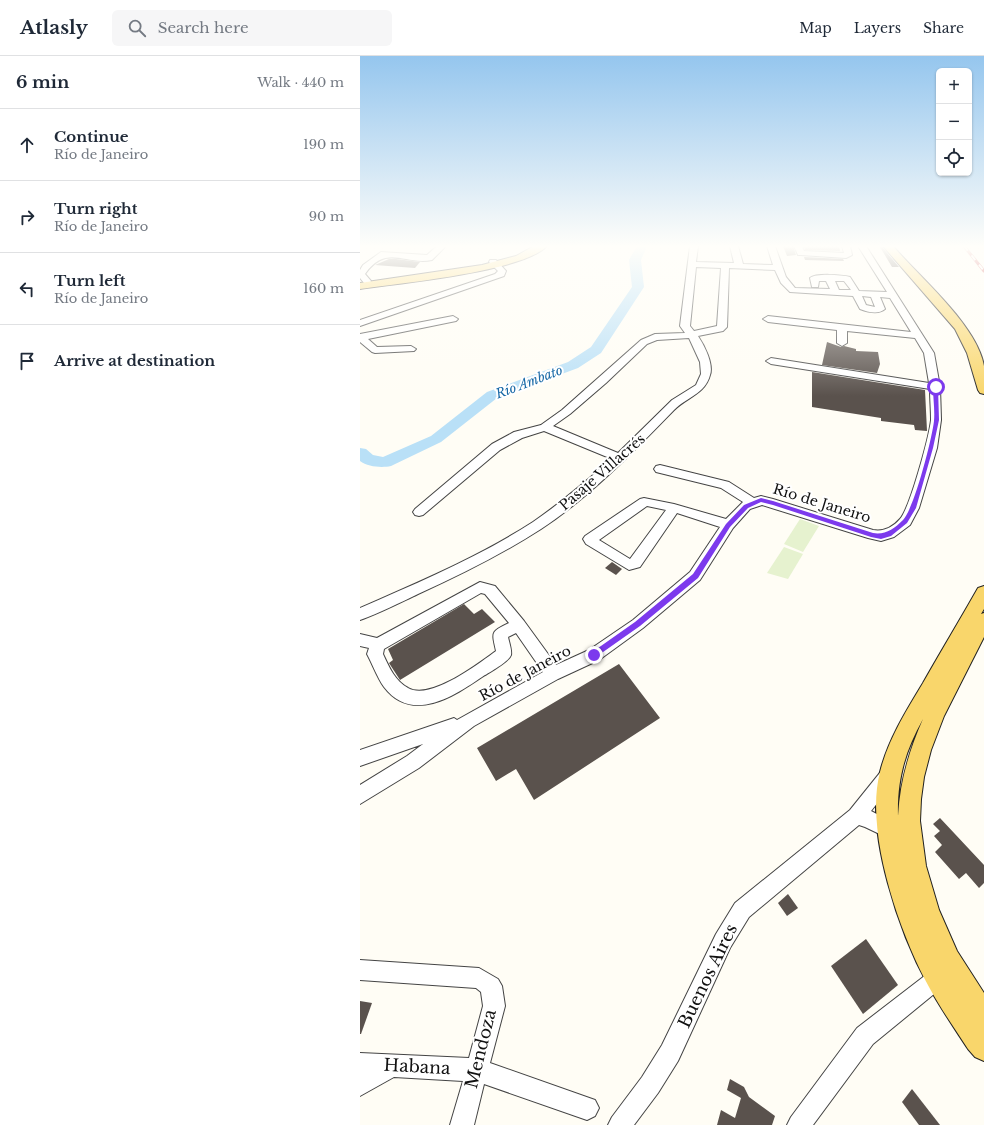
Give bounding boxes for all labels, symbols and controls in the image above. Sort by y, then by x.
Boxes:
search box [112,10,392,46]
text: Atlasly [20,16,88,39]
icon: search [126,17,148,39]
text: Search here [158,18,249,37]
text: Map [799,19,832,37]
text: Layers [854,19,901,37]
text: Share [923,19,964,37]
map controls [936,68,972,176]
button: + [936,68,972,104]
text: 6 min [16,72,69,93]
text: Walk · 440 m [257,74,344,91]
button: − [936,104,972,140]
text: Continue [54,127,129,146]
icon: ahead [16,134,38,156]
text: 190 m [303,136,344,153]
button: locate [936,140,972,176]
text: Río de Janeiro [54,146,148,163]
text: Turn right [54,199,137,218]
icon: right [16,206,38,228]
text: 90 m [309,208,344,225]
text: Río de Janeiro [54,218,148,235]
text: Turn left [54,271,125,290]
icon: left [16,278,38,300]
text: 160 m [303,280,344,297]
text: Río de Janeiro [54,290,148,307]
icon: arrive [16,350,38,372]
text: Arrive at destination [54,351,215,370]
water label: Río Ambato [492,361,565,403]
route start [927,378,945,396]
street label: Pasaje Villacrés [555,430,649,514]
street label: Río de Janeiro [771,480,873,526]
street label: Río de Janeiro [476,641,574,705]
route end [585,646,603,664]
street label: Buenos Aires [674,921,742,1031]
street label: Mendoza [461,1007,501,1091]
street label: Habana [383,1055,451,1079]

